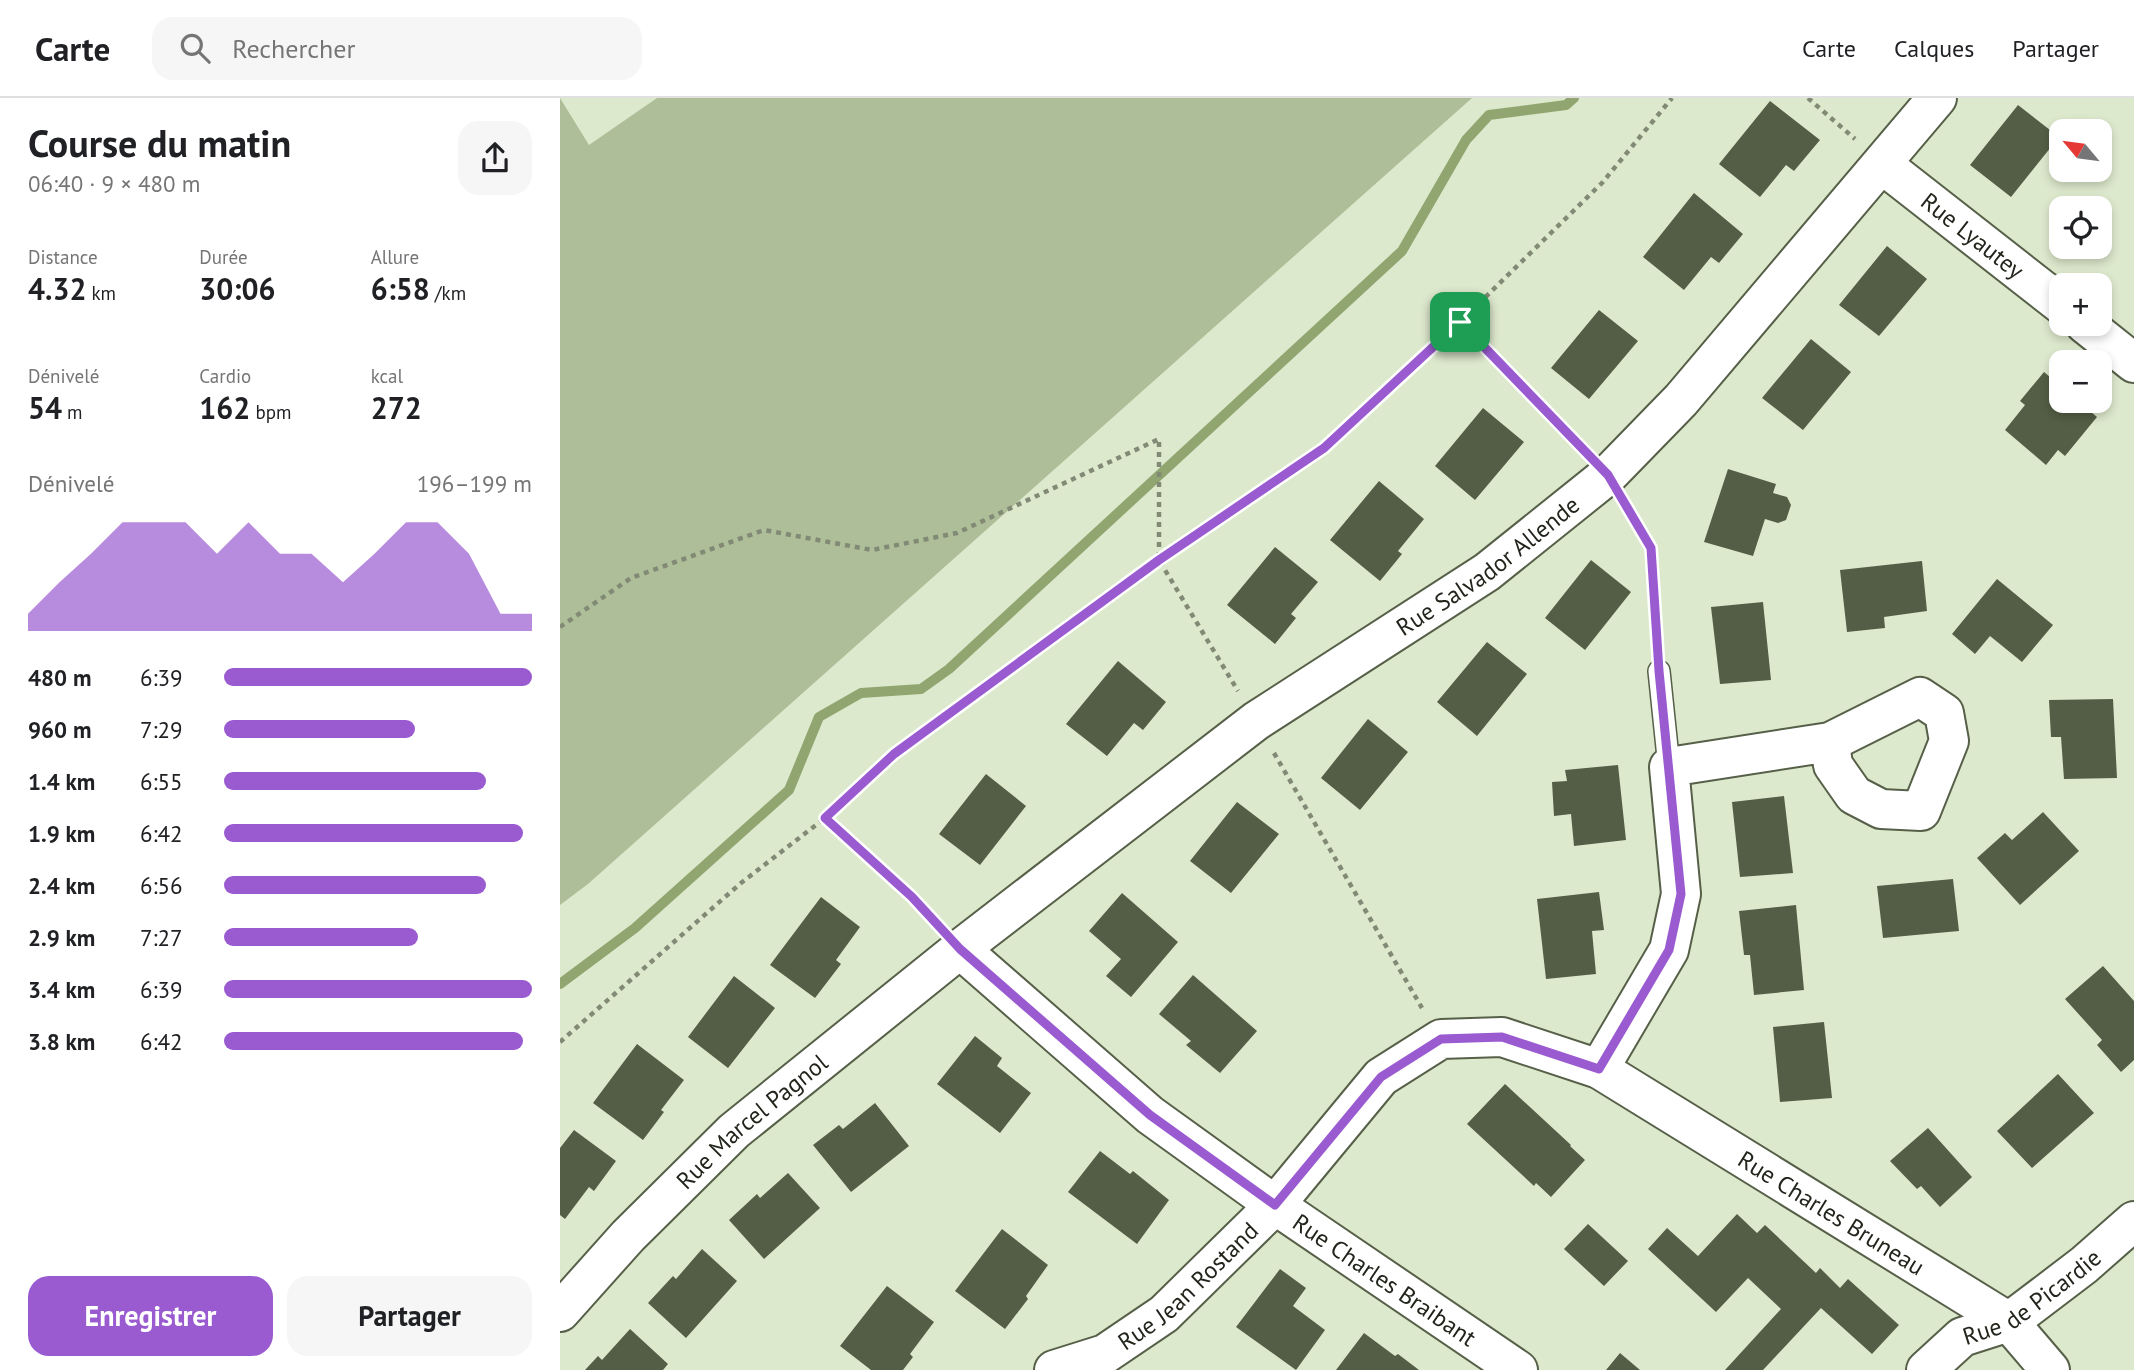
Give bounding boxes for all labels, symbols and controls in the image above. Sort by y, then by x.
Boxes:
search box [152,17,642,80]
text: Carte [35,27,110,70]
icon: search [176,29,214,67]
text: Rechercher [232,32,355,65]
text: Carte [1802,33,1856,64]
text: Calques [1894,33,1974,64]
text: Partager [2012,33,2099,64]
text: Course du matin [28,118,291,167]
north arrow [2049,119,2112,182]
map controls [2049,119,2112,413]
button: share [458,121,532,195]
text: 06:40 · 9 × 480 m [28,169,200,198]
street label: Rue Lyautey [1915,185,2031,285]
button: locate [2049,196,2112,259]
text: Distance [28,245,98,269]
text: Durée [199,245,248,269]
text: Allure [371,245,419,269]
text: 4.32 [28,269,86,308]
text: 30:06 [199,269,275,308]
text: 6:58 [371,269,430,308]
button: + [2049,273,2112,336]
text: km [86,281,116,305]
text: /km [430,281,466,305]
pin [1430,292,1490,352]
icon: arrive [1441,303,1479,341]
button: − [2049,350,2112,413]
text: Dénivelé [28,364,99,388]
text: Cardio [199,364,251,388]
text: kcal [371,364,403,388]
text: 54 [28,388,62,427]
text: 162 [199,388,250,427]
text: 272 [371,388,422,427]
text: m [62,400,83,424]
text: bpm [250,400,291,424]
text: Dénivelé [28,469,114,498]
text: 196–199 m [417,469,532,498]
street label: Rue Salvador Allende [1390,489,1585,642]
text: 480 m [28,663,91,692]
text: 6:39 [140,663,183,692]
text: 960 m [28,715,91,744]
text: 7:29 [140,715,183,744]
text: 1.4 km [28,767,95,796]
text: 6:55 [140,767,183,796]
text: 1.9 km [28,819,95,848]
text: 6:42 [140,819,183,848]
text: 2.4 km [28,871,95,900]
text: 6:56 [140,871,183,900]
text: 2.9 km [28,923,95,952]
text: 7:27 [140,923,183,952]
text: 3.4 km [28,975,95,1004]
text: 6:39 [140,975,183,1004]
text: 3.8 km [28,1027,95,1056]
text: 6:42 [140,1027,183,1056]
street label: Rue Marcel Pagnol [669,1047,834,1195]
street label: Rue Charles Bruneau [1733,1143,1931,1282]
street label: Rue Charles Braibant [1287,1206,1482,1353]
street label: Rue Jean Rostand [1111,1215,1264,1357]
street label: Rue de Picardie [1959,1242,2107,1351]
button: Enregistrer [28,1276,273,1356]
button: Partager [287,1276,532,1356]

